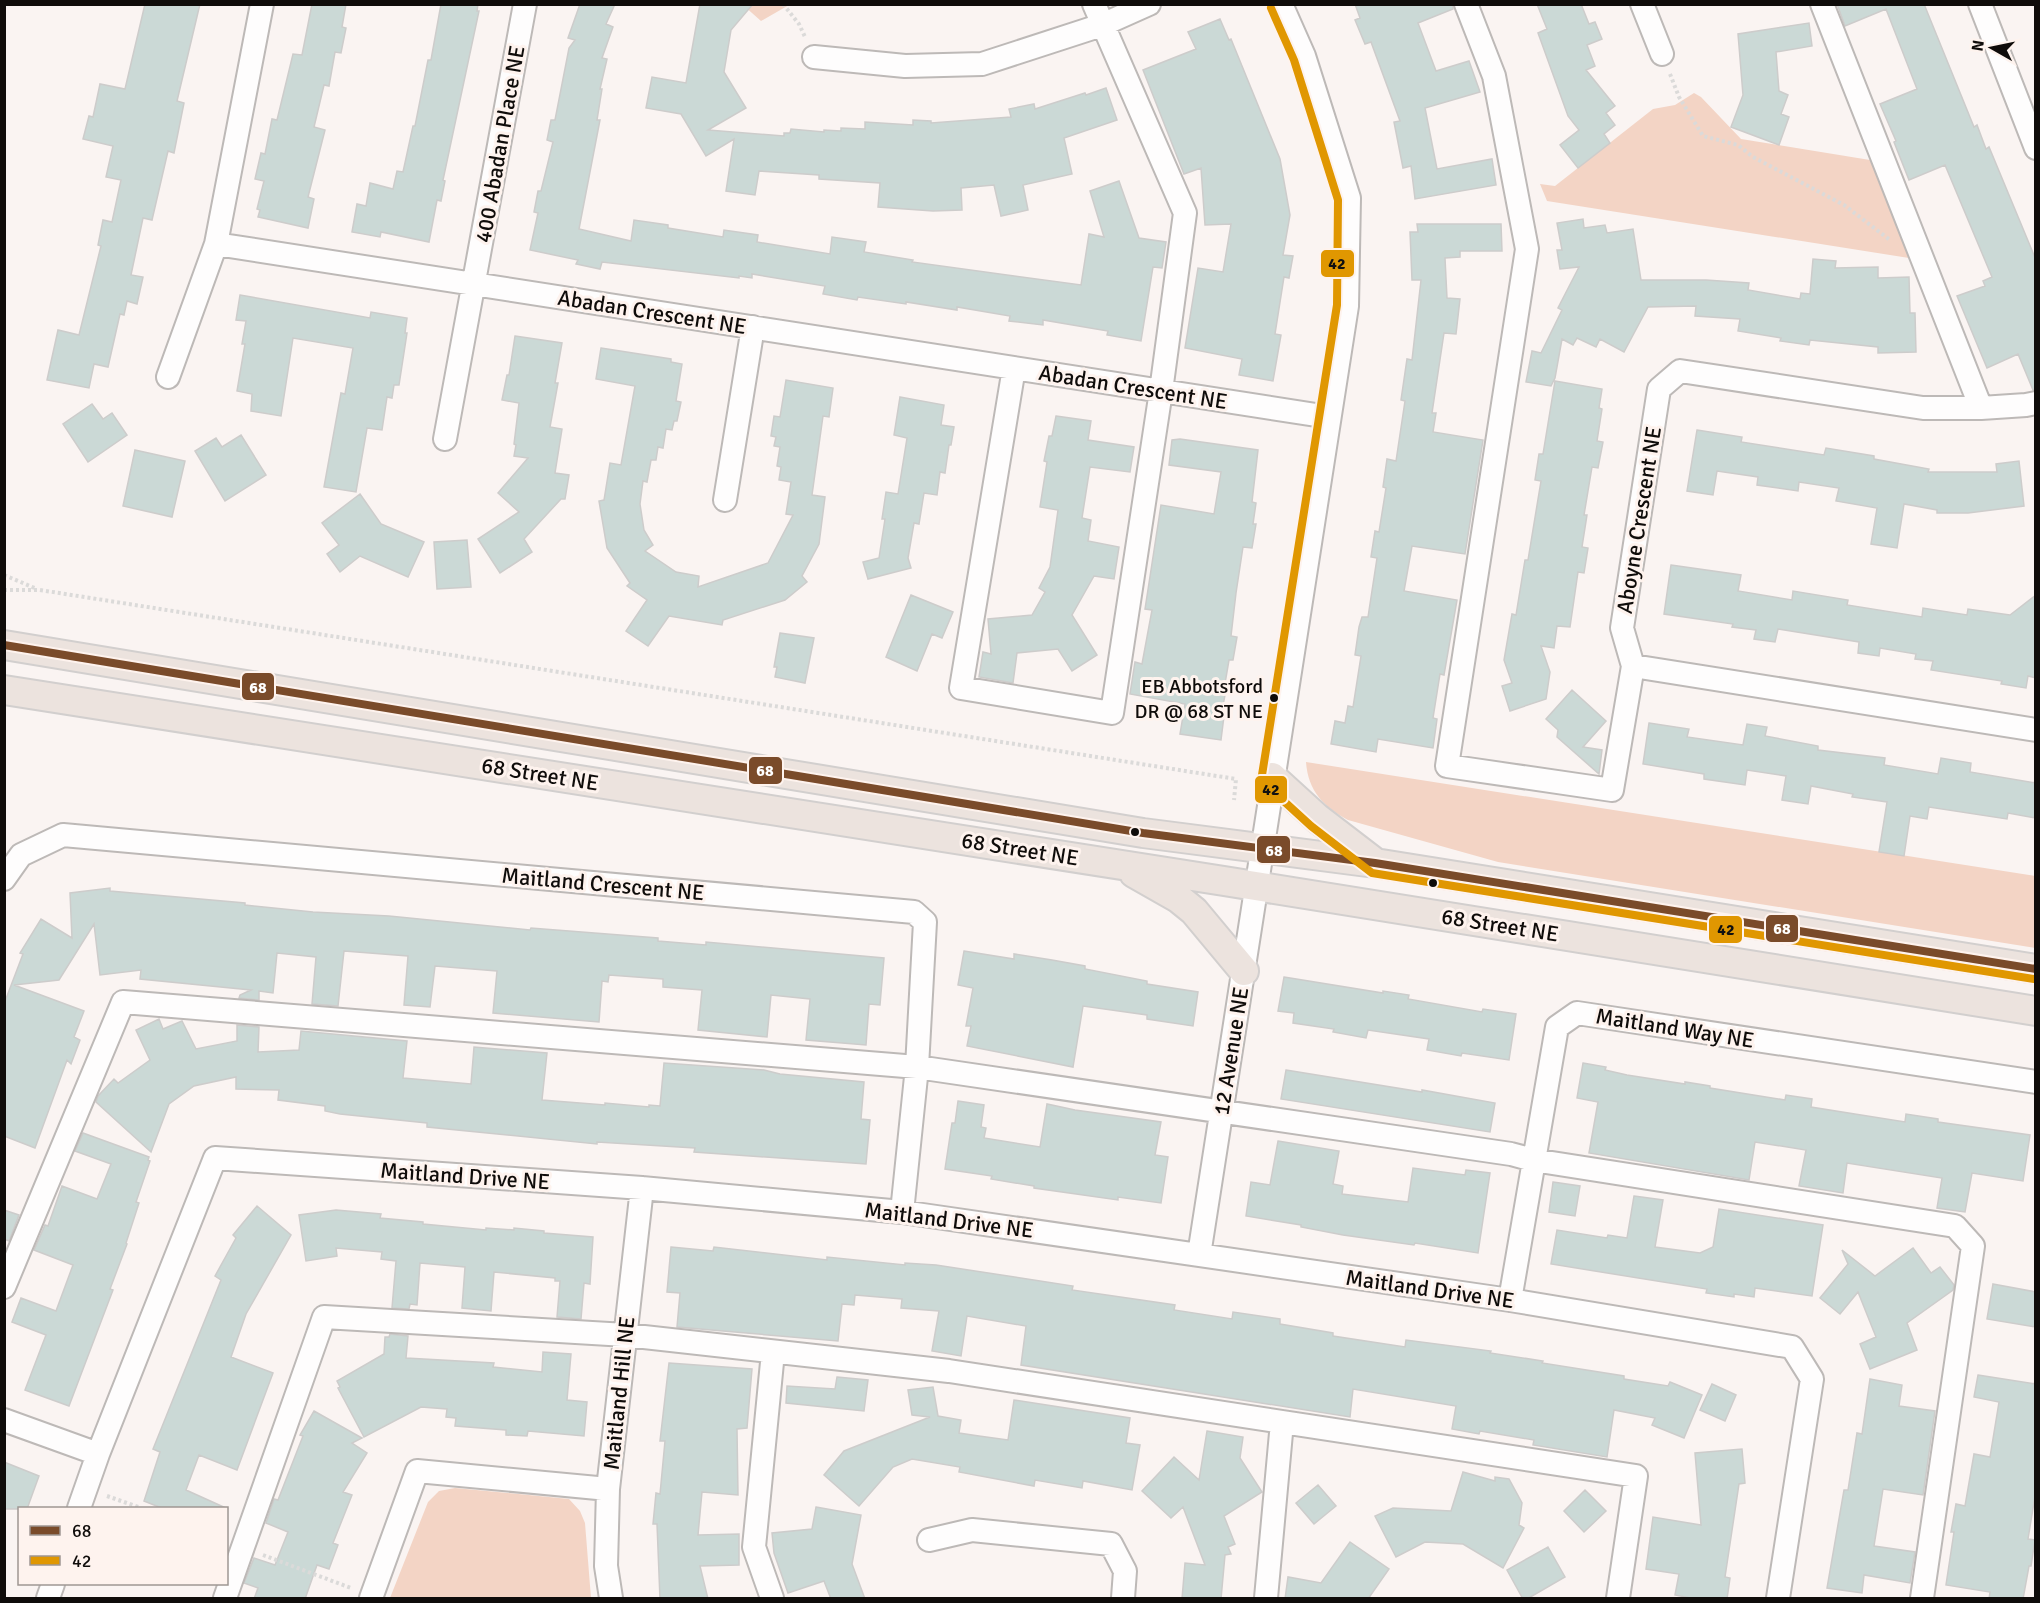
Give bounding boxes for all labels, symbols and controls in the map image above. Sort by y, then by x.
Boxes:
north arrow [1962,18,2022,78]
text: N [1967,39,1989,53]
street label: 400 Abadan Place NE [469,43,531,245]
line badge: 42 [1320,249,1355,278]
text: 42 [1328,254,1346,274]
street label: Abadan Crescent NE [556,284,748,340]
street label: Abadan Crescent NE [1037,359,1229,415]
street label: Aboyne Crescent NE [1611,424,1667,616]
line badge: 68 [241,672,275,701]
place label: EB Abbotsford DR @ 68 ST NE [1135,674,1263,724]
text: 68 [249,678,267,698]
marker: EB Abbotsford DR @ 68 ST NE [1268,692,1280,704]
street label: 68 Street NE [480,751,600,797]
line badge: 68 [748,756,783,785]
text: 68 [756,761,774,781]
line badge: 42 [1254,775,1288,804]
text: 42 [1262,780,1280,800]
street label: 68 Street NE [960,826,1080,872]
unlabelled marker [1129,826,1141,838]
line badge: 68 [1256,835,1291,864]
text: 68 [1265,841,1283,861]
street label: Maitland Crescent NE [500,862,706,906]
unlabelled marker [1427,877,1439,889]
street label: 68 Street NE [1440,902,1560,948]
line badge: 68 [1765,914,1799,943]
line badge: 42 [1708,915,1743,944]
text: 68 [1773,919,1791,939]
text: 42 [1717,920,1735,940]
street label: 12 Avenue NE [1208,985,1254,1117]
street label: Maitland Way NE [1594,1002,1756,1054]
street label: Maitland Drive NE [379,1157,551,1195]
street label: Maitland Drive NE [863,1196,1035,1244]
street label: Maitland Drive NE [1344,1264,1516,1314]
street label: Maitland Hill NE [598,1315,640,1471]
legend [18,1507,228,1585]
text: 68 [72,1520,91,1542]
text: 42 [72,1550,91,1572]

